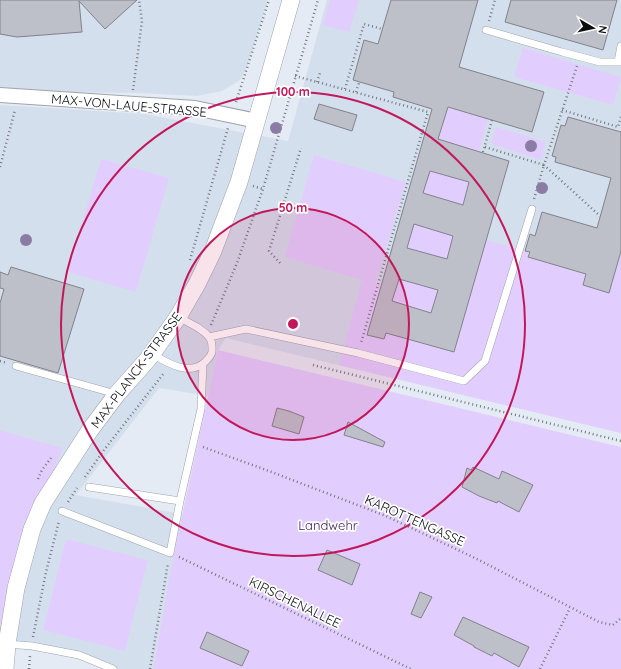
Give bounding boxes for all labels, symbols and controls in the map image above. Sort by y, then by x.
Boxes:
north arrow [573,8,613,48]
text: N [595,24,610,35]
text: 100 m [276,84,310,99]
street label: MAX-VON-LAUE-STRASSE [50,90,208,120]
text: 50 m [279,200,307,215]
street label: MAX-PLANCK-STRASSE [87,309,185,431]
centre of rings [286,317,300,331]
street label: KAROTTENGASSE [362,491,468,549]
park label: Landwehr [298,517,358,533]
street label: KIRSCHENALLEE [247,573,343,631]

